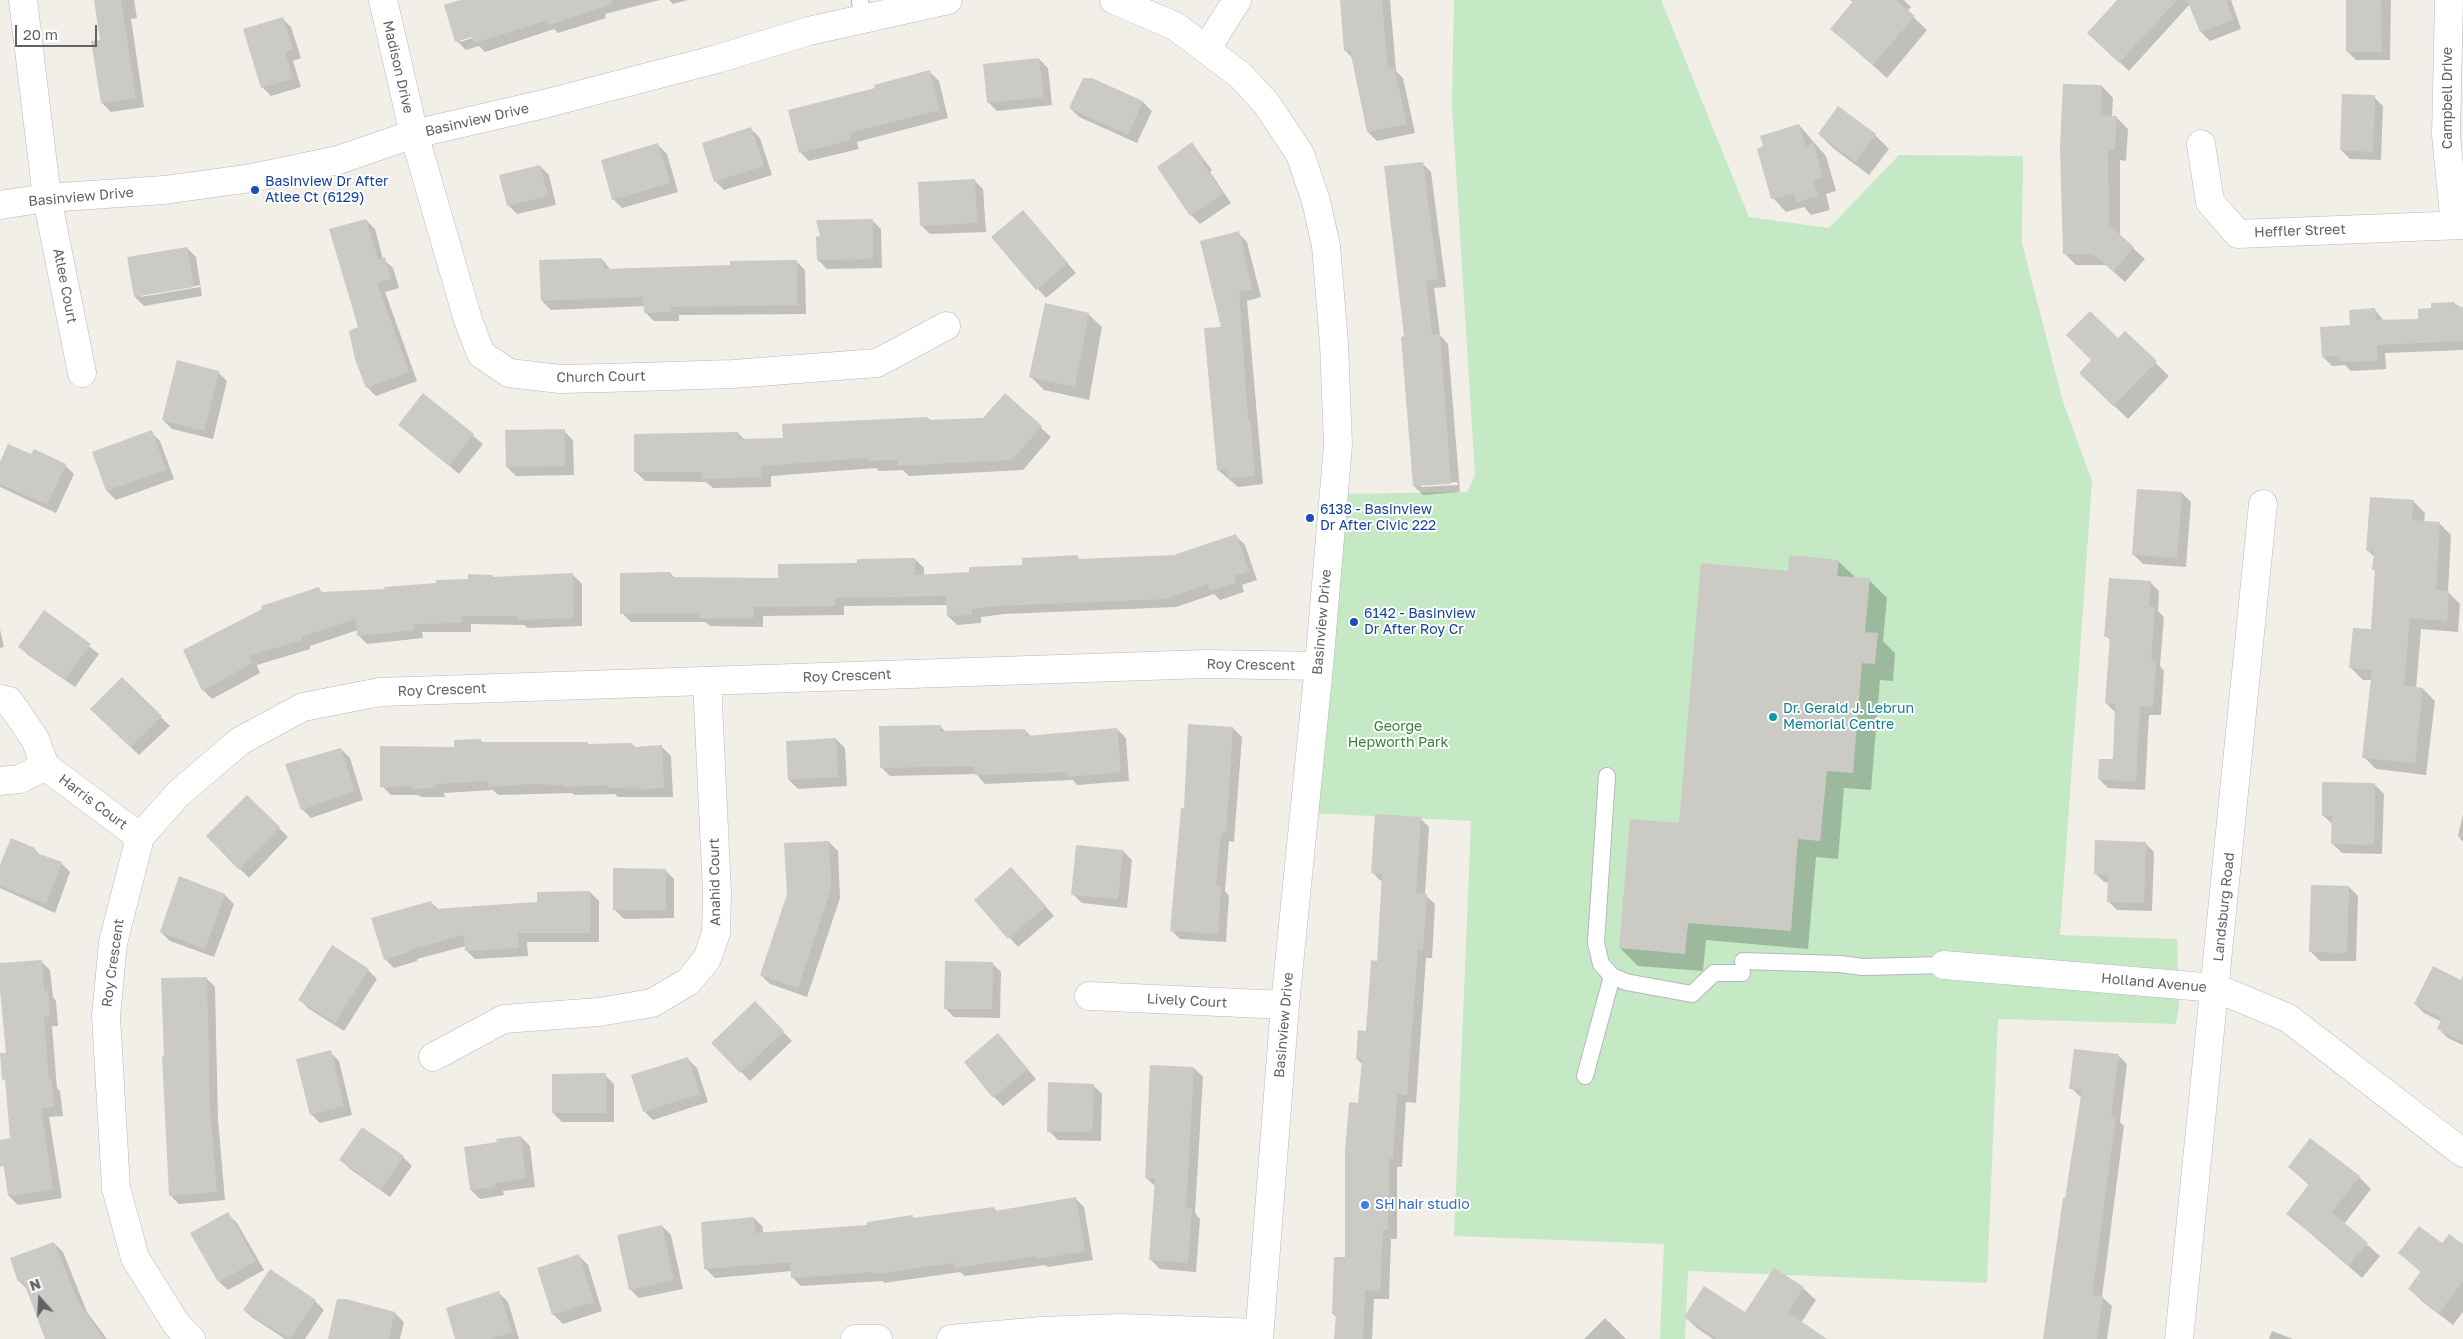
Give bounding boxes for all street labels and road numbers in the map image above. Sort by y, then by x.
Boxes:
street label: Madison Drive [379,19,417,115]
street label: Campbell Drive [2440,47,2456,149]
street label: Basinview Drive [424,100,530,140]
street label: Basinview Drive [28,184,134,210]
street label: Heffler Street [2254,221,2346,241]
street label: Atlee Court [49,247,81,325]
street label: Church Court [556,368,646,386]
street label: Basinview Drive [1309,569,1335,675]
street label: Roy Crescent [1206,656,1296,674]
street label: Roy Crescent [802,666,892,686]
street label: Roy Crescent [397,680,487,700]
street label: Harris Court [55,771,131,833]
street label: Anahid Court [706,838,724,926]
street label: Landsburg Road [2210,852,2238,962]
street label: Roy Crescent [98,918,128,1008]
street label: Holland Avenue [2100,970,2208,996]
street label: Basinview Drive [1271,972,1297,1078]
street label: Lively Court [1146,991,1228,1011]

